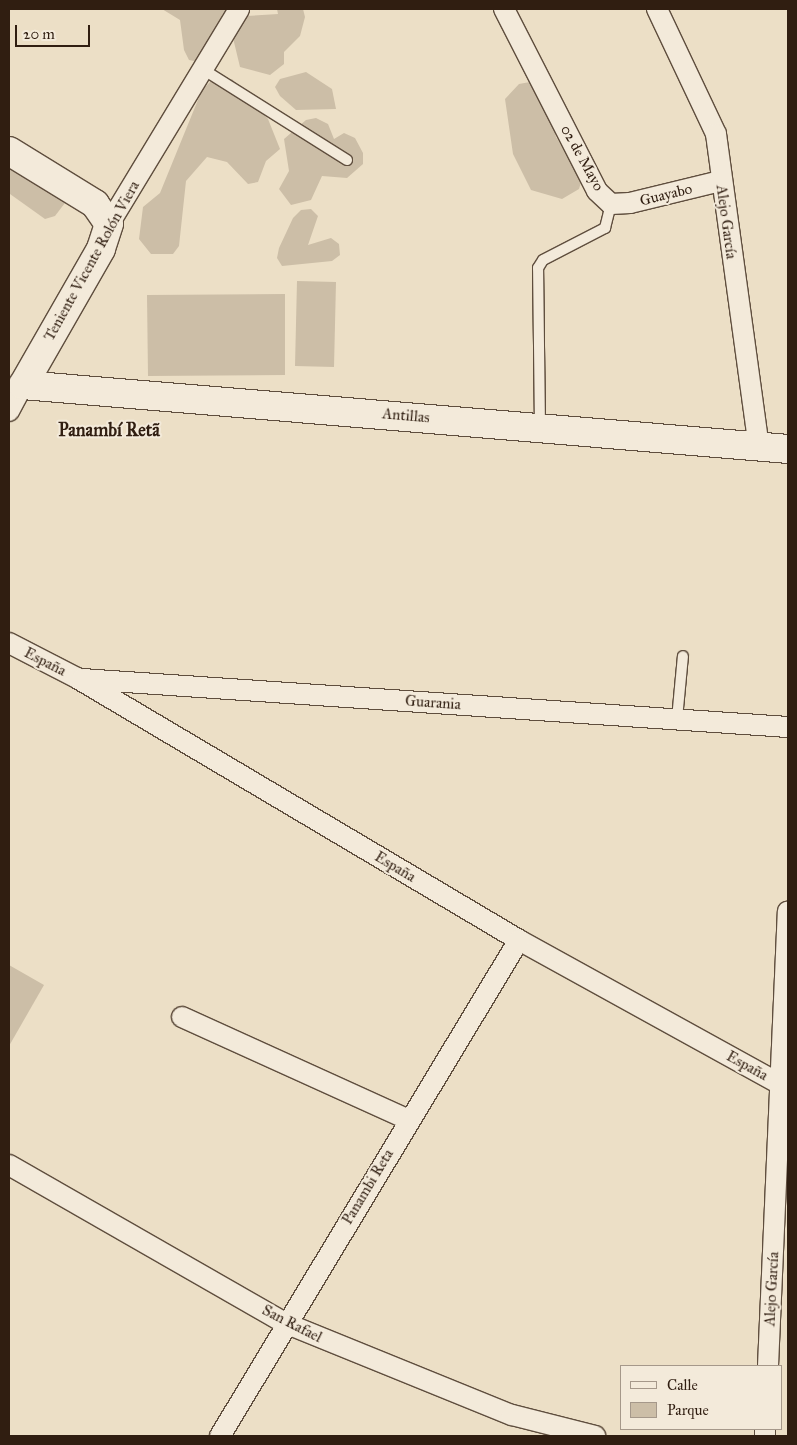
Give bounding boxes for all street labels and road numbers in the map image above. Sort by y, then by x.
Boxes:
street label: 02 de Mayo [557,122,607,194]
street label: Teniente Vicente Rolón Viera [40,178,144,344]
street label: Guayabo [638,180,694,210]
street label: Alejo García [712,184,740,260]
street label: Antillas [382,405,430,427]
street label: España [21,644,69,680]
street label: Guarania [405,692,461,714]
street label: España [371,848,419,886]
street label: España [723,1047,771,1085]
street label: Panambi Reta [339,1146,397,1228]
street label: Alejo García [761,1251,783,1327]
street label: San Rafael [259,1301,325,1347]

